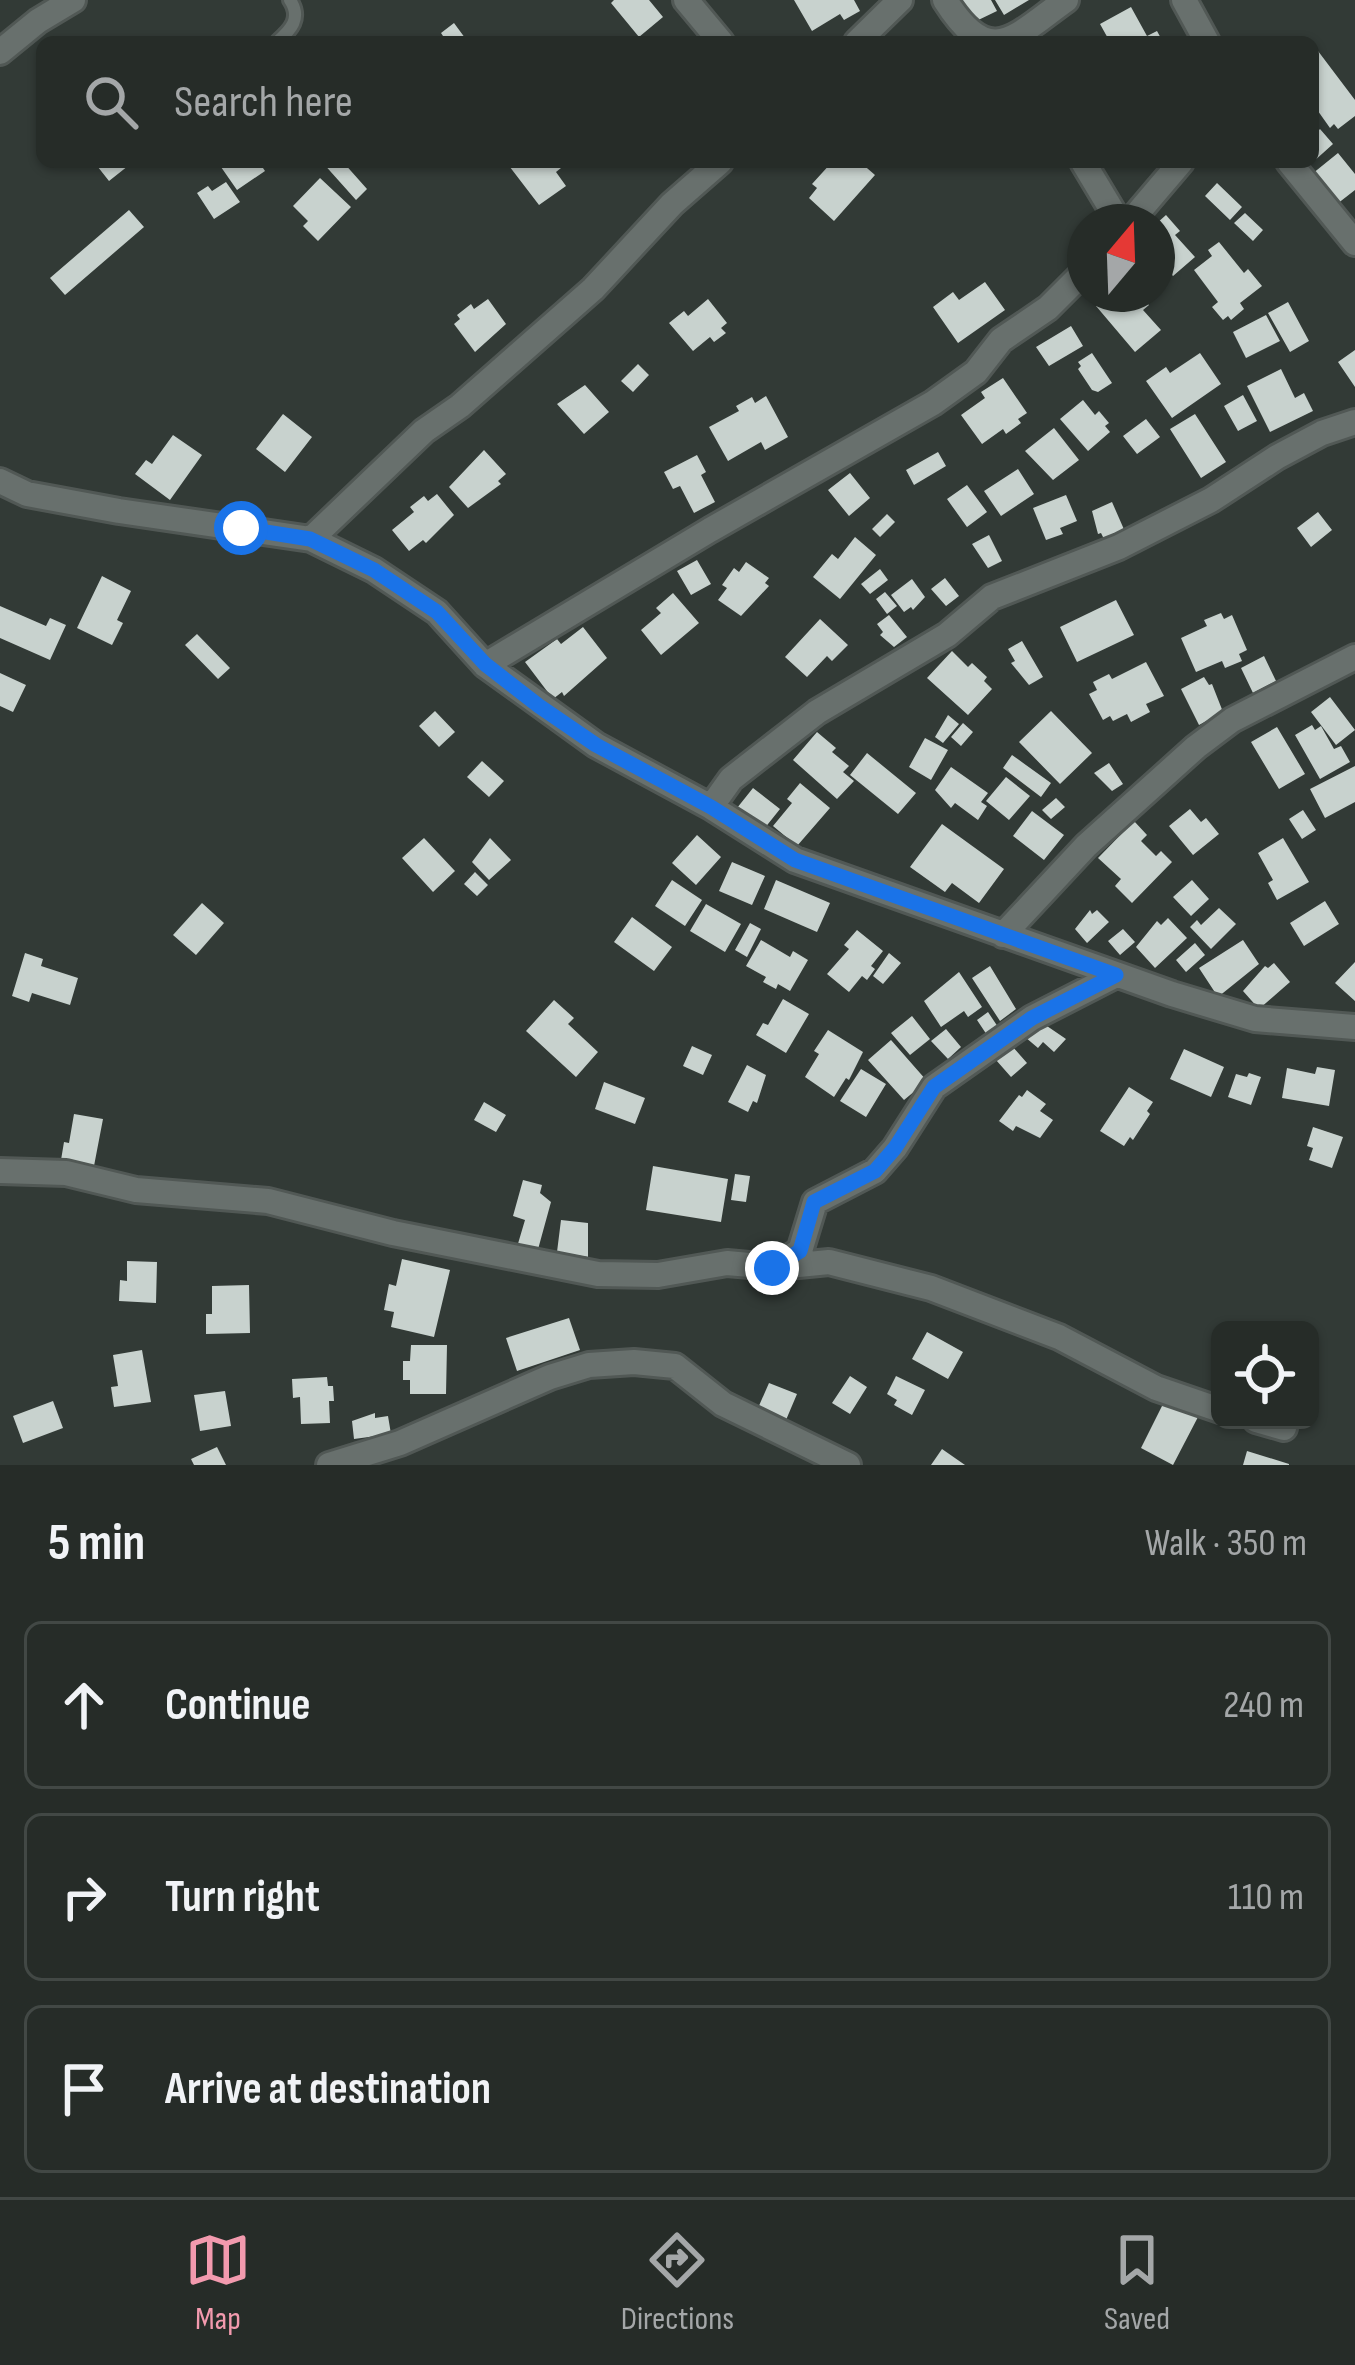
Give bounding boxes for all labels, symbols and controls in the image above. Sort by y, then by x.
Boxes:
search box [36,36,1319,168]
icon: search [78,69,144,135]
text: Search here [174,75,353,130]
north arrow [1067,204,1175,312]
route start [214,501,268,555]
route end [745,1241,799,1295]
map controls [1211,1321,1319,1429]
button: locate [1211,1321,1319,1429]
text: 5 min [48,1513,145,1574]
text: Walk · 350 m [1145,1520,1307,1567]
icon: ahead [51,1672,117,1738]
text: Continue [165,1678,311,1733]
text: 240 m [1223,1682,1304,1729]
icon: right [51,1864,117,1930]
text: Turn right [165,1870,320,1925]
text: 110 m [1228,1874,1304,1921]
icon: arrive [51,2056,117,2122]
text: Arrive at destination [165,2062,491,2117]
tab: Map [185,2227,251,2339]
tab: Directions [621,2227,734,2339]
tab: Saved [1104,2227,1170,2339]

